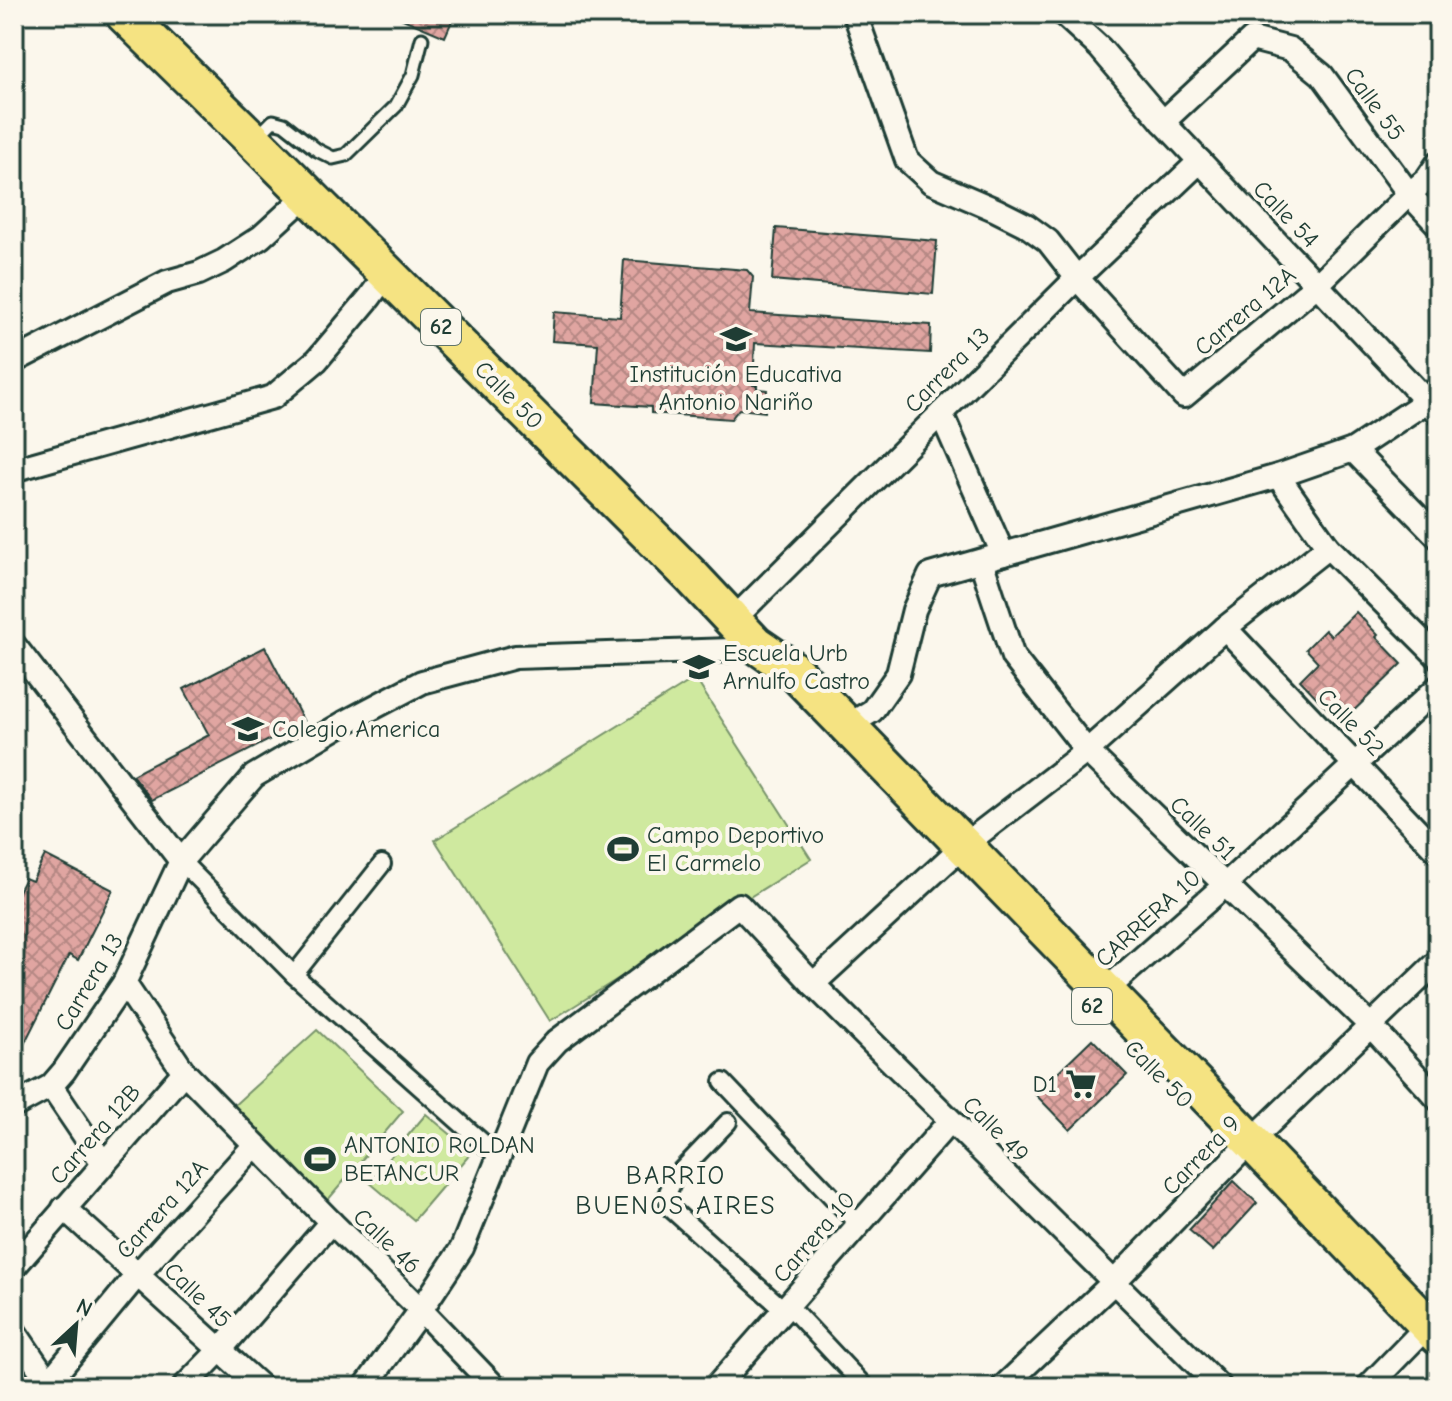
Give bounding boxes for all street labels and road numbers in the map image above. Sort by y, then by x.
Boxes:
street label: Calle 55 [1339,62,1411,146]
street label: Calle 54 [1247,175,1325,253]
street label: Carrera 12A [1189,261,1301,361]
road number: 62 [421,309,461,345]
street label: Carrera 13 [899,322,995,418]
street label: Calle 50 [469,355,549,435]
street label: Calle 52 [1312,682,1390,762]
street label: Calle 51 [1164,790,1242,866]
street label: CARRERA 10 [1090,863,1206,973]
street label: Carrera 13 [49,928,129,1036]
road number: 62 [1072,988,1112,1024]
street label: Calle 50 [1119,1034,1199,1114]
street label: Carrera 12B [44,1078,146,1190]
street label: Calle 49 [957,1090,1035,1168]
street label: Carrera 9 [1156,1109,1246,1201]
street label: Carrera 12A [110,1154,214,1264]
street label: Carrera 10 [767,1186,861,1288]
street label: Calle 46 [348,1202,426,1280]
street label: Calle 45 [159,1256,237,1334]

